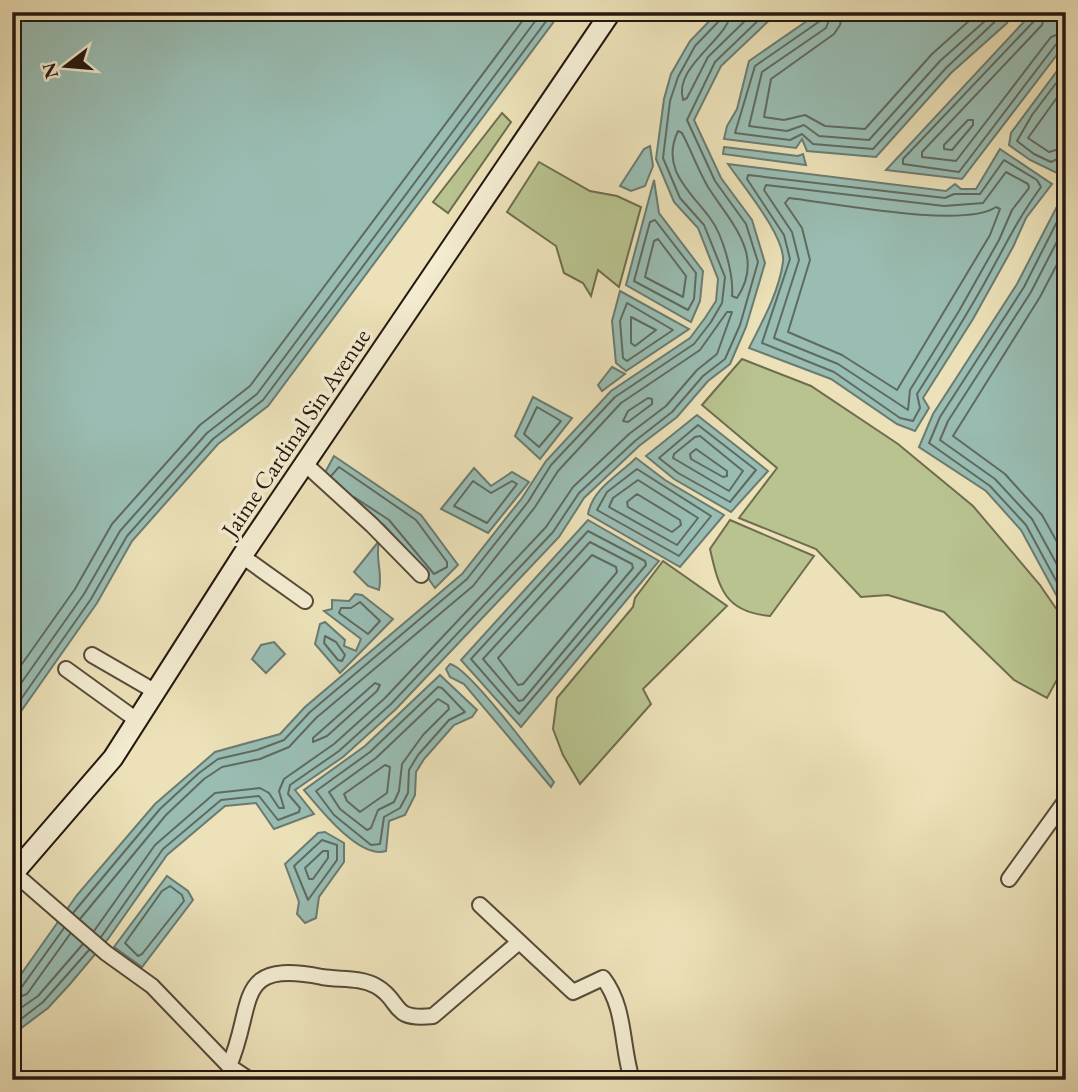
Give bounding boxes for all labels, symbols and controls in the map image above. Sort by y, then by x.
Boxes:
north arrow [32,32,102,102]
text: N [36,59,64,81]
street label: Jaime Cardinal Sin Avenue [213,322,377,545]

